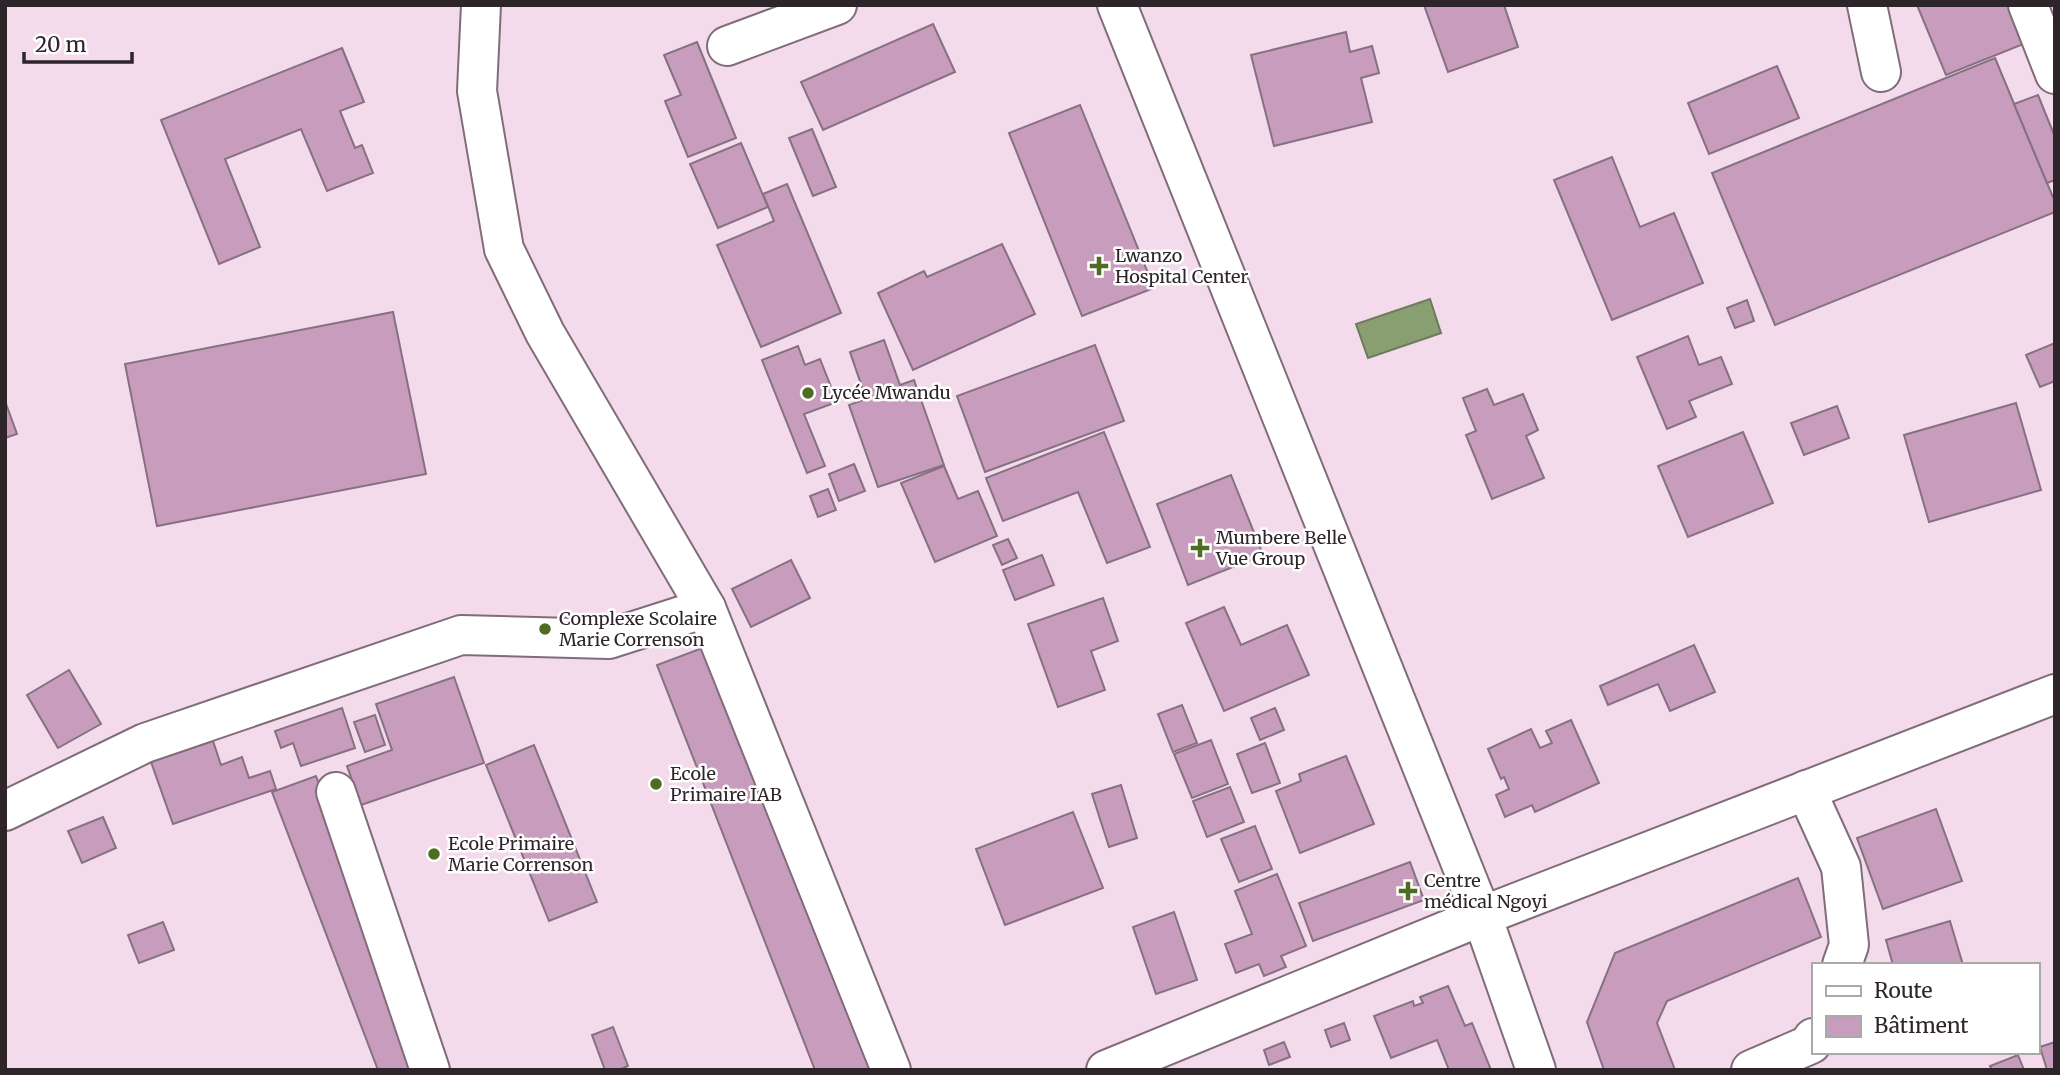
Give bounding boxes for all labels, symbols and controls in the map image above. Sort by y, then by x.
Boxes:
scale bar [24,21,133,65]
text: 20 m [35,31,87,58]
place label: Lwanzo Hospital Center [1115,244,1248,288]
marker: Lwanzo Hospital Center [1089,256,1109,276]
place label: Lycée Mwandu [822,381,951,404]
marker: Lycée Mwandu [800,385,816,401]
place label: Mumbere Belle Vue Group [1215,526,1347,570]
marker: Mumbere Belle Vue Group [1190,538,1210,558]
place label: Complexe Scolaire Marie Correnson [559,607,717,651]
marker: Complexe Scolaire Marie Correnson [537,621,553,637]
place label: Ecole Primaire IAB [670,762,782,806]
marker: Ecole Primaire IAB [648,776,664,792]
place label: Ecole Primaire Marie Correnson [448,832,594,876]
marker: Ecole Primaire Marie Correnson [426,846,442,862]
place label: Centre médical Ngoyi [1424,869,1548,913]
marker: Centre médical Ngoyi [1398,881,1418,901]
legend [1812,963,2039,1054]
text: Route [1874,977,1932,1004]
text: Bâtiment [1874,1012,1968,1039]

